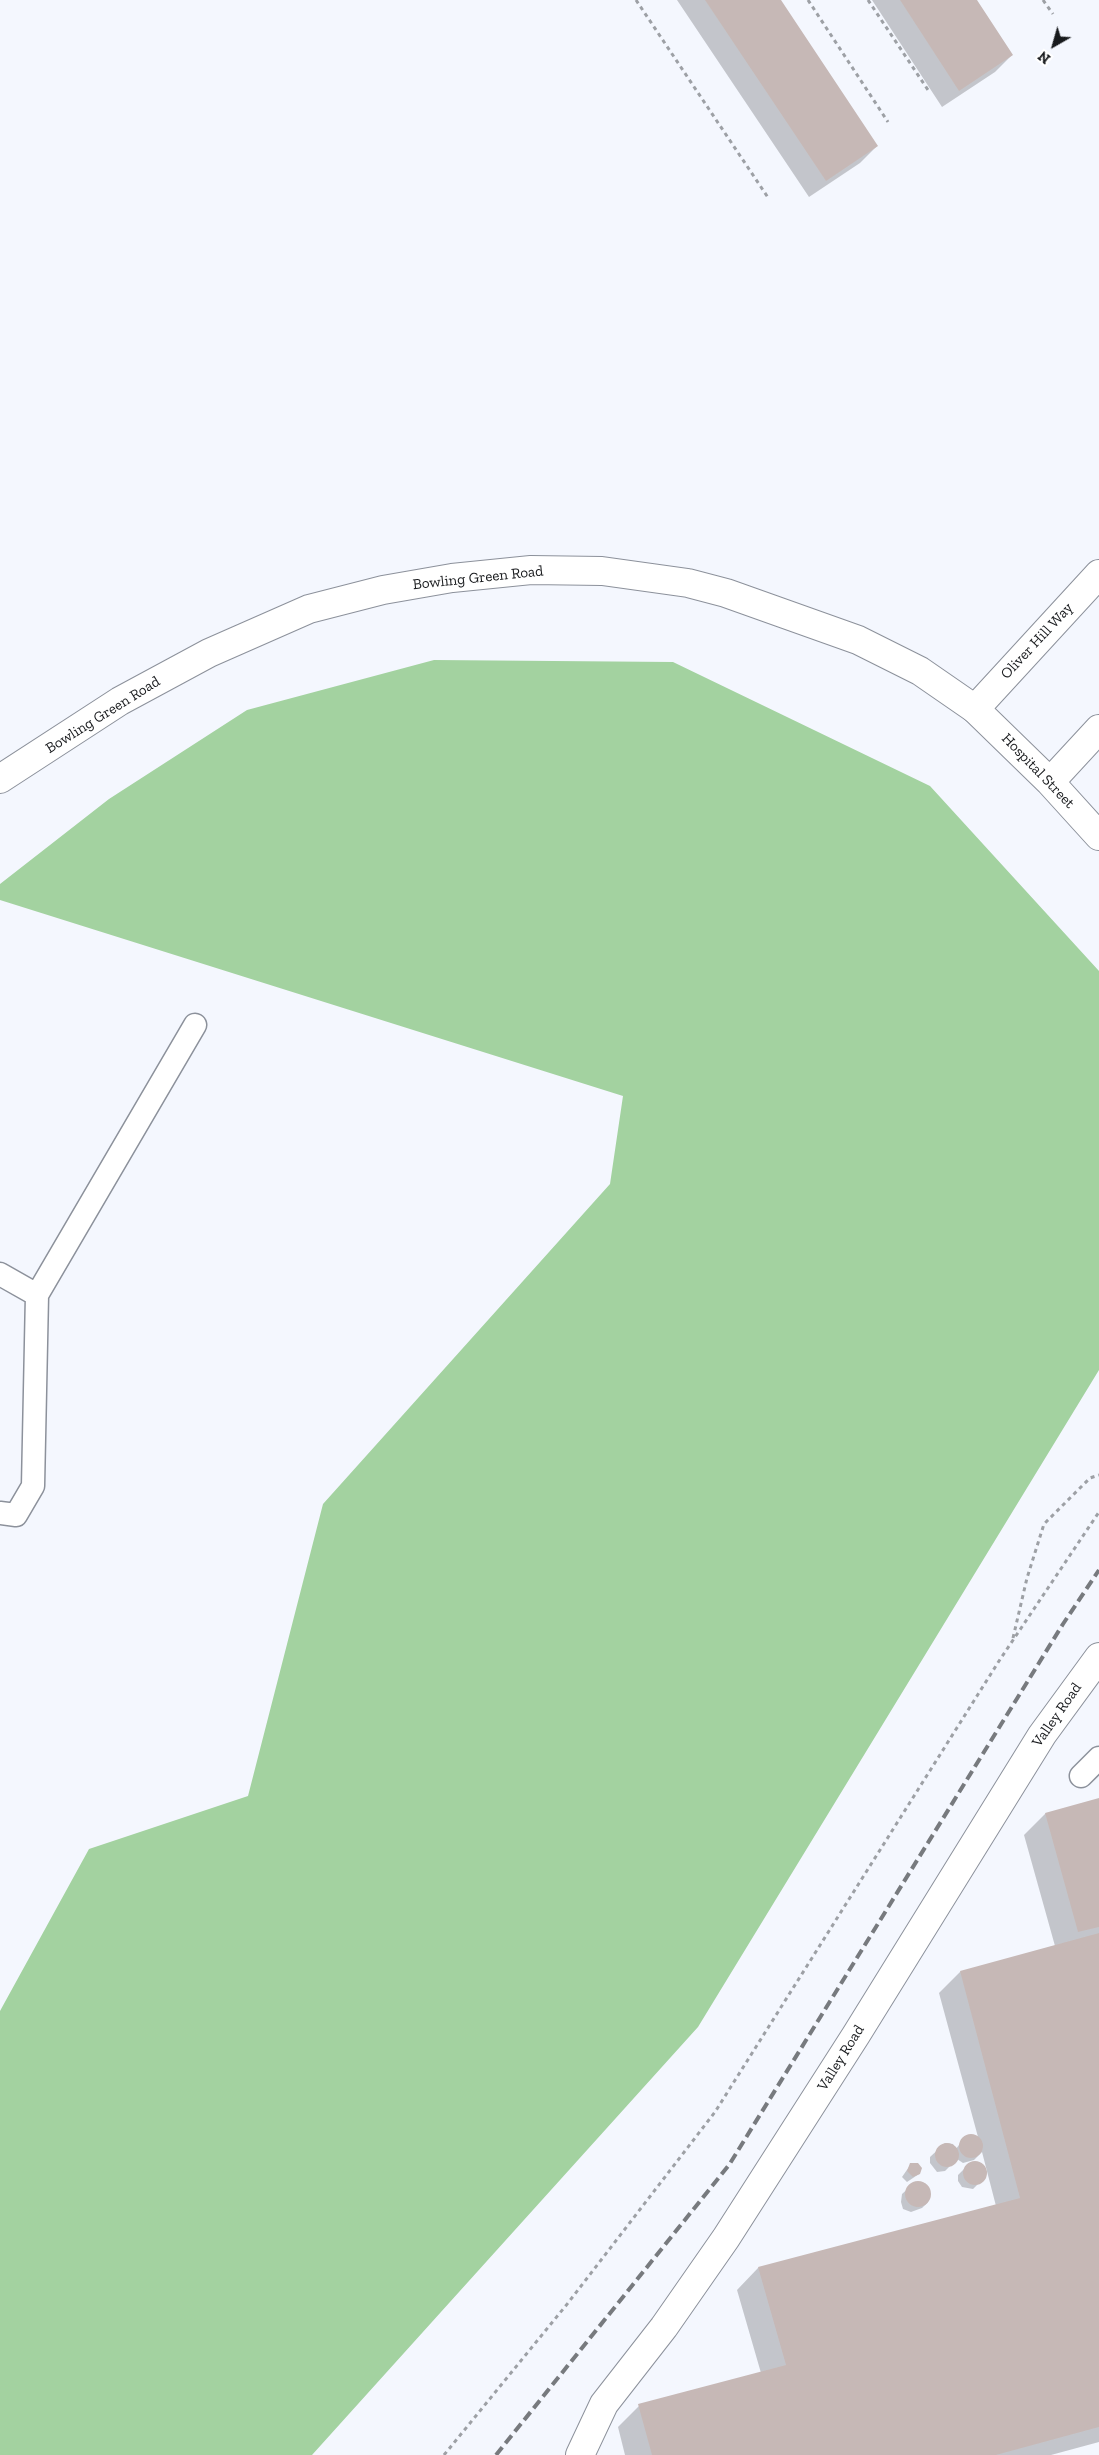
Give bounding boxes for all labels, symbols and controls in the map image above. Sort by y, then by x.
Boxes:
north arrow [1029,20,1079,70]
text: N [1035,47,1054,67]
street label: Bowling Green Road [412,562,544,594]
street label: Oliver Hill Way [997,599,1077,683]
street label: Bowling Green Road [43,673,163,757]
street label: Hospital Street [998,730,1078,812]
street label: Valley Road [1028,1679,1086,1751]
street label: Valley Road [814,2022,868,2094]

